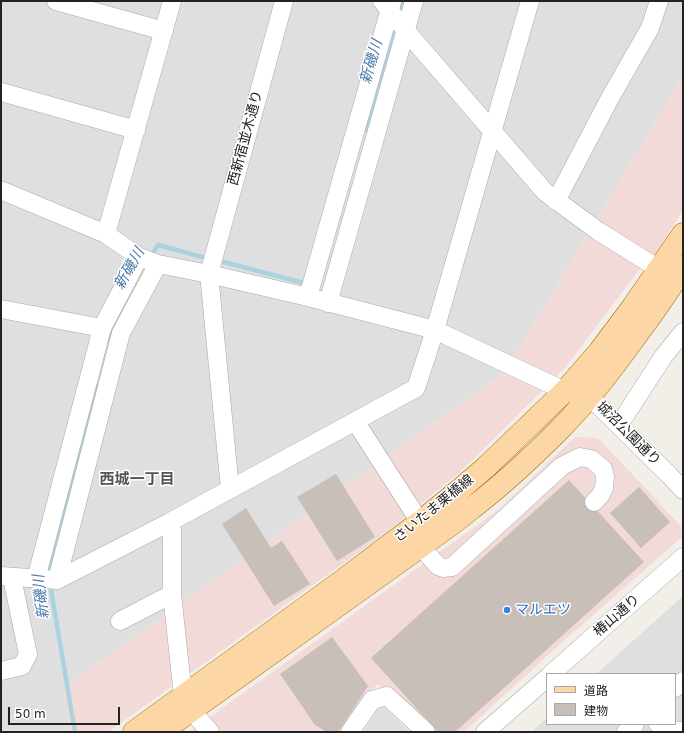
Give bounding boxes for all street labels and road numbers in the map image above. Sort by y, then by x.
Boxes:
street label: 西新宿並木通り [225,88,267,188]
street label: 城沼公園通り [592,398,664,470]
street label: さいたま栗橋線 [391,472,477,546]
street label: 椿山通り [590,591,644,641]

